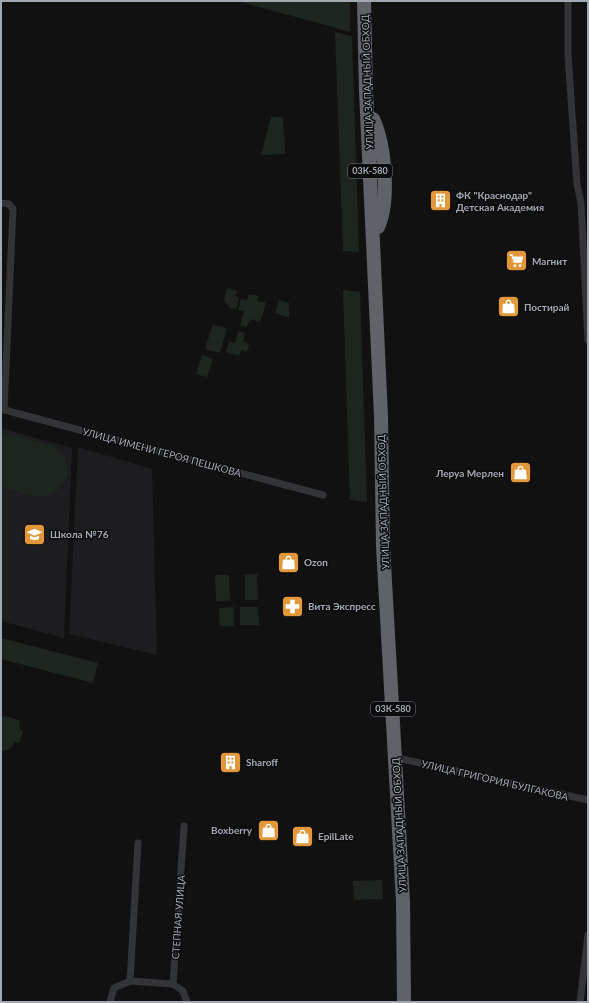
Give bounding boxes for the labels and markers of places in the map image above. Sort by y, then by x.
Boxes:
building icon: ФК "Краснодар" Детская Академия [427,188,453,214]
place label: ФК "Краснодар" Детская Академия [456,189,544,213]
supermarket icon: Магнит [503,248,529,274]
place label: Магнит [532,255,568,267]
shop icon: Постирай [496,294,522,320]
place label: Постирай [524,301,570,313]
shop icon: Леруа Мерлен [507,460,533,486]
place label: Леруа Мерлен [435,467,504,479]
school or university icon: Школа №76 [22,521,48,547]
place label: Школа №76 [50,528,109,540]
shop icon: Ozon [276,549,302,575]
place label: Ozon [304,556,328,568]
pharmacy icon: Вита Экспресс [280,593,306,619]
place label: Вита Экспресс [308,600,376,612]
building icon: Sharoff [217,749,243,775]
place label: Sharoff [246,756,278,768]
shop icon: Boxberry [255,817,281,843]
shop icon: EpilLate [289,823,315,849]
place label: Boxberry [211,824,253,836]
place label: EpilLate [318,830,354,842]

